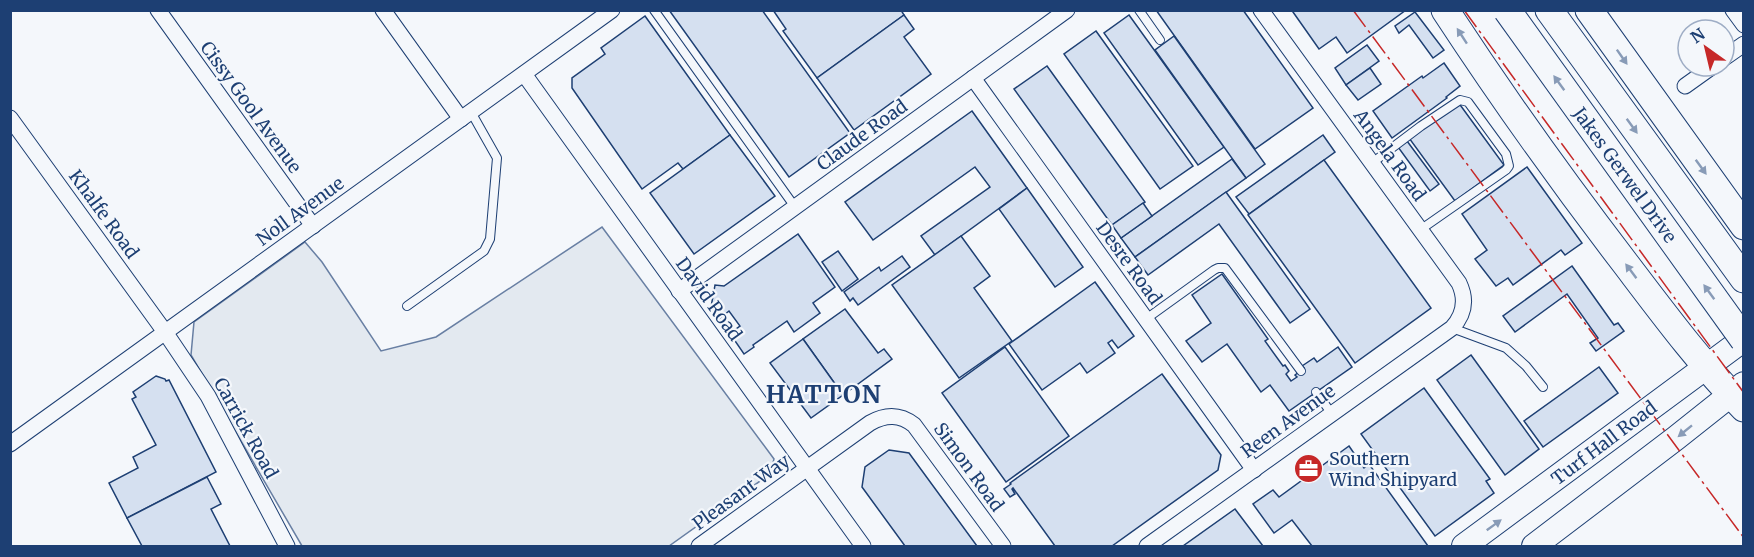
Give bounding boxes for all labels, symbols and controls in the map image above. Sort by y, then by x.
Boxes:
north arrow [1676,18,1736,78]
text: N [1687,24,1709,47]
one-way arrow [1456,27,1467,44]
street label: Cissy Gool Avenue [195,37,307,177]
one-way arrow [1616,48,1628,64]
one-way arrow [1553,75,1565,91]
street label: Claude Road [812,94,912,176]
street label: Jakes Gerwel Drive [1568,102,1682,247]
street label: Angela Road [1348,104,1431,205]
one-way arrow [1626,117,1638,133]
one-way arrow [1695,159,1707,175]
street label: Khalfe Road [64,165,144,263]
street label: Noll Avenue [252,171,348,251]
street label: Desre Road [1091,217,1167,309]
street label: David Road [671,253,747,345]
one-way arrow [1625,264,1637,280]
one-way arrow [1704,285,1716,300]
street label: Carrick Road [209,374,283,483]
district label: HATTON [766,379,882,410]
street label: Reen Avenue [1236,379,1340,463]
street label: Turf Hall Road [1547,396,1661,490]
street label: Simon Road [929,418,1009,516]
one-way arrow [1678,424,1693,437]
place label: Southern Wind Shipyard [1328,447,1457,491]
street label: Pleasant Way [688,449,795,535]
office icon: Southern Wind Shipyard [1292,452,1324,484]
one-way arrow [1485,519,1501,531]

